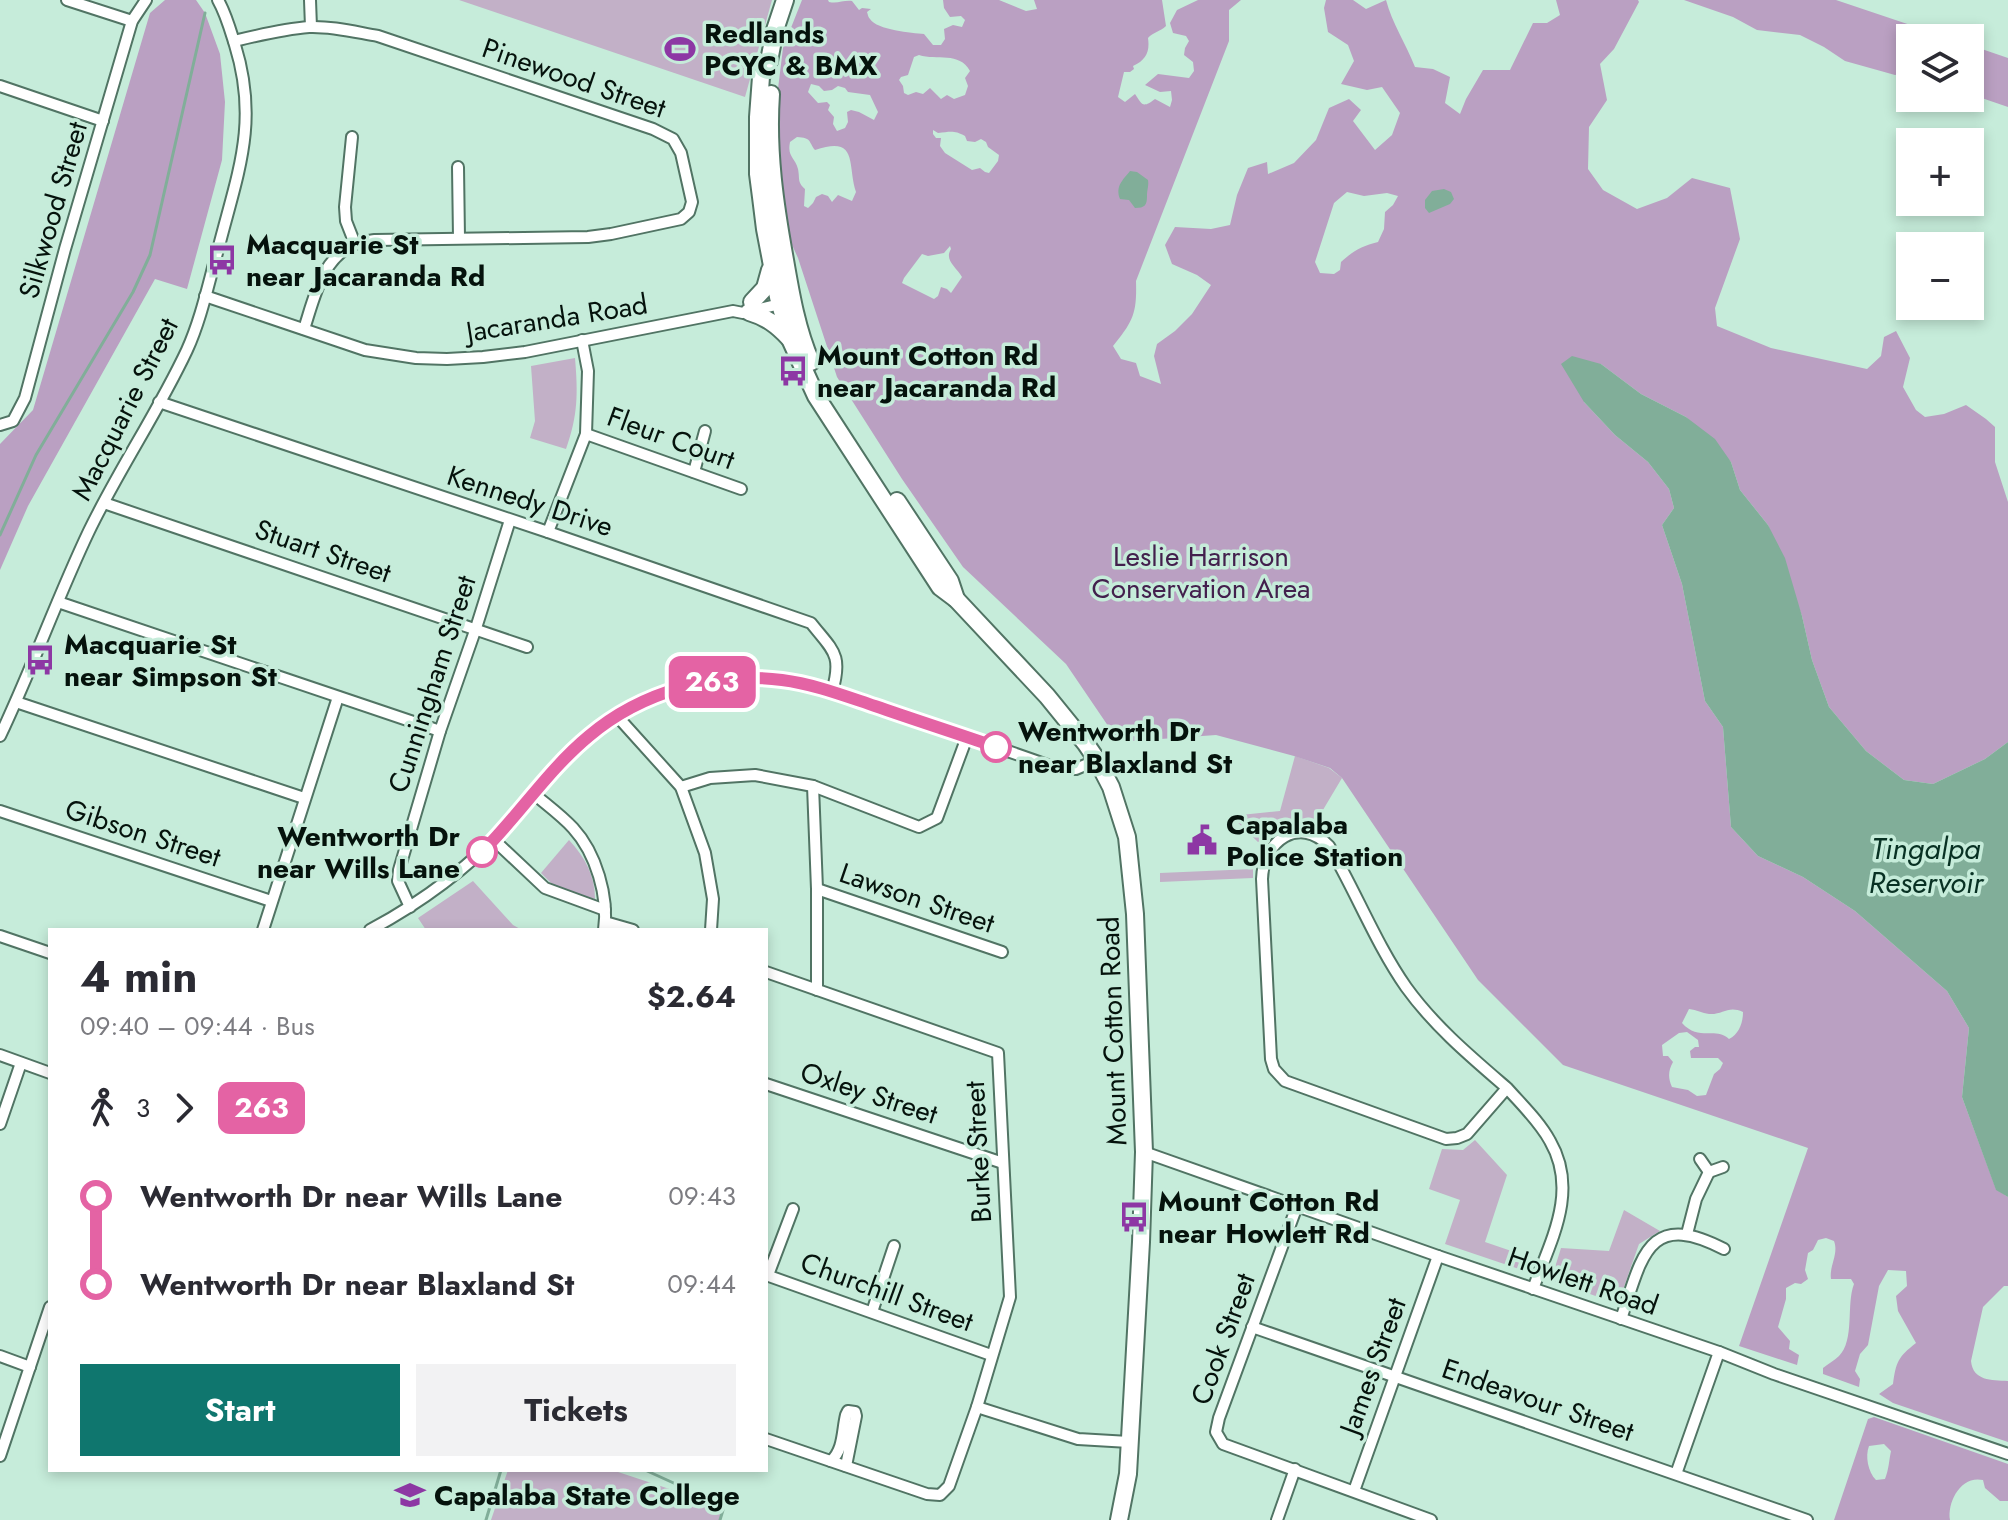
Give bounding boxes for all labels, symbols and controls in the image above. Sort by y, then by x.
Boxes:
place label: Redlands PCYC & BMX [704,13,878,86]
map controls [1896,24,1984,320]
button: layers [1896,24,1984,112]
street label: Pinewood Street [477,27,672,129]
sports icon: Redlands PCYC & BMX [663,32,697,66]
street label: Silkwood Street [8,117,98,303]
button: + [1896,128,1984,216]
place label: Macquarie St near Jacaranda Rd [246,224,485,297]
button: − [1896,232,1984,320]
bus stop icon: Macquarie St near Jacaranda Rd [205,243,239,277]
street label: Jacaranda Road [459,283,651,353]
street label: Macquarie Street [61,310,189,507]
place label: Mount Cotton Rd near Jacaranda Rd [817,335,1056,408]
bus stop icon: Mount Cotton Rd near Jacaranda Rd [776,354,810,388]
street label: Fleur Court [601,396,741,480]
street label: Kennedy Drive [442,455,618,547]
street label: Stuart Street [249,509,397,594]
park label: Leslie Harrison Conservation Area [1091,536,1311,609]
street label: Cunningham Street [378,570,487,798]
place label: Macquarie St near Simpson St [64,624,277,697]
bus stop icon: Macquarie St near Simpson St [23,643,57,677]
line badge: 263 [666,656,758,708]
text: 263 [685,661,739,702]
place label: Wentworth Dr near Blaxland St [1018,711,1232,784]
marker: Wentworth Dr near Blaxland St [981,732,1011,762]
street label: Gibson Street [60,789,226,878]
place label: Capalaba Police Station [1226,804,1403,877]
place label: Wentworth Dr near Wills Lane [257,816,460,889]
public building icon: Capalaba Police Station [1185,823,1219,857]
water label: Tingalpa Reservoir [1869,827,1985,904]
marker: Wentworth Dr near Wills Lane [467,837,497,867]
street label: Lawson Street [834,852,1000,944]
street label: Mount Cotton Road [1089,916,1137,1146]
text: 4 min [80,945,197,1009]
text: $2.64 [647,975,736,1018]
text: 09:40 – 09:44 · Bus [80,1007,315,1045]
street label: Oxley Street [795,1052,943,1134]
street label: Burke Street [954,1080,1002,1224]
icon: walk [80,1086,124,1130]
icon: forward [162,1086,206,1130]
text: 263 [234,1087,289,1128]
text: 3 [136,1089,150,1127]
text: Wentworth Dr near Wills Lane [140,1175,562,1218]
text: 09:43 [668,1177,736,1215]
place label: Mount Cotton Rd near Howlett Rd [1158,1181,1379,1254]
bus stop icon: Mount Cotton Rd near Howlett Rd [1117,1200,1151,1234]
street label: Howlett Road [1502,1236,1664,1326]
street label: Churchill Street [795,1242,979,1342]
text: Wentworth Dr near Blaxland St [140,1263,574,1306]
text: 09:44 [667,1265,736,1303]
street label: Cook Street [1180,1267,1266,1411]
street label: James Street [1328,1292,1417,1444]
street label: Endeavour Street [1437,1348,1640,1452]
button: Start [80,1364,400,1456]
button: Tickets [416,1364,736,1456]
place label: Capalaba State College [434,1475,740,1516]
school or university icon: Capalaba State College [393,1478,427,1512]

